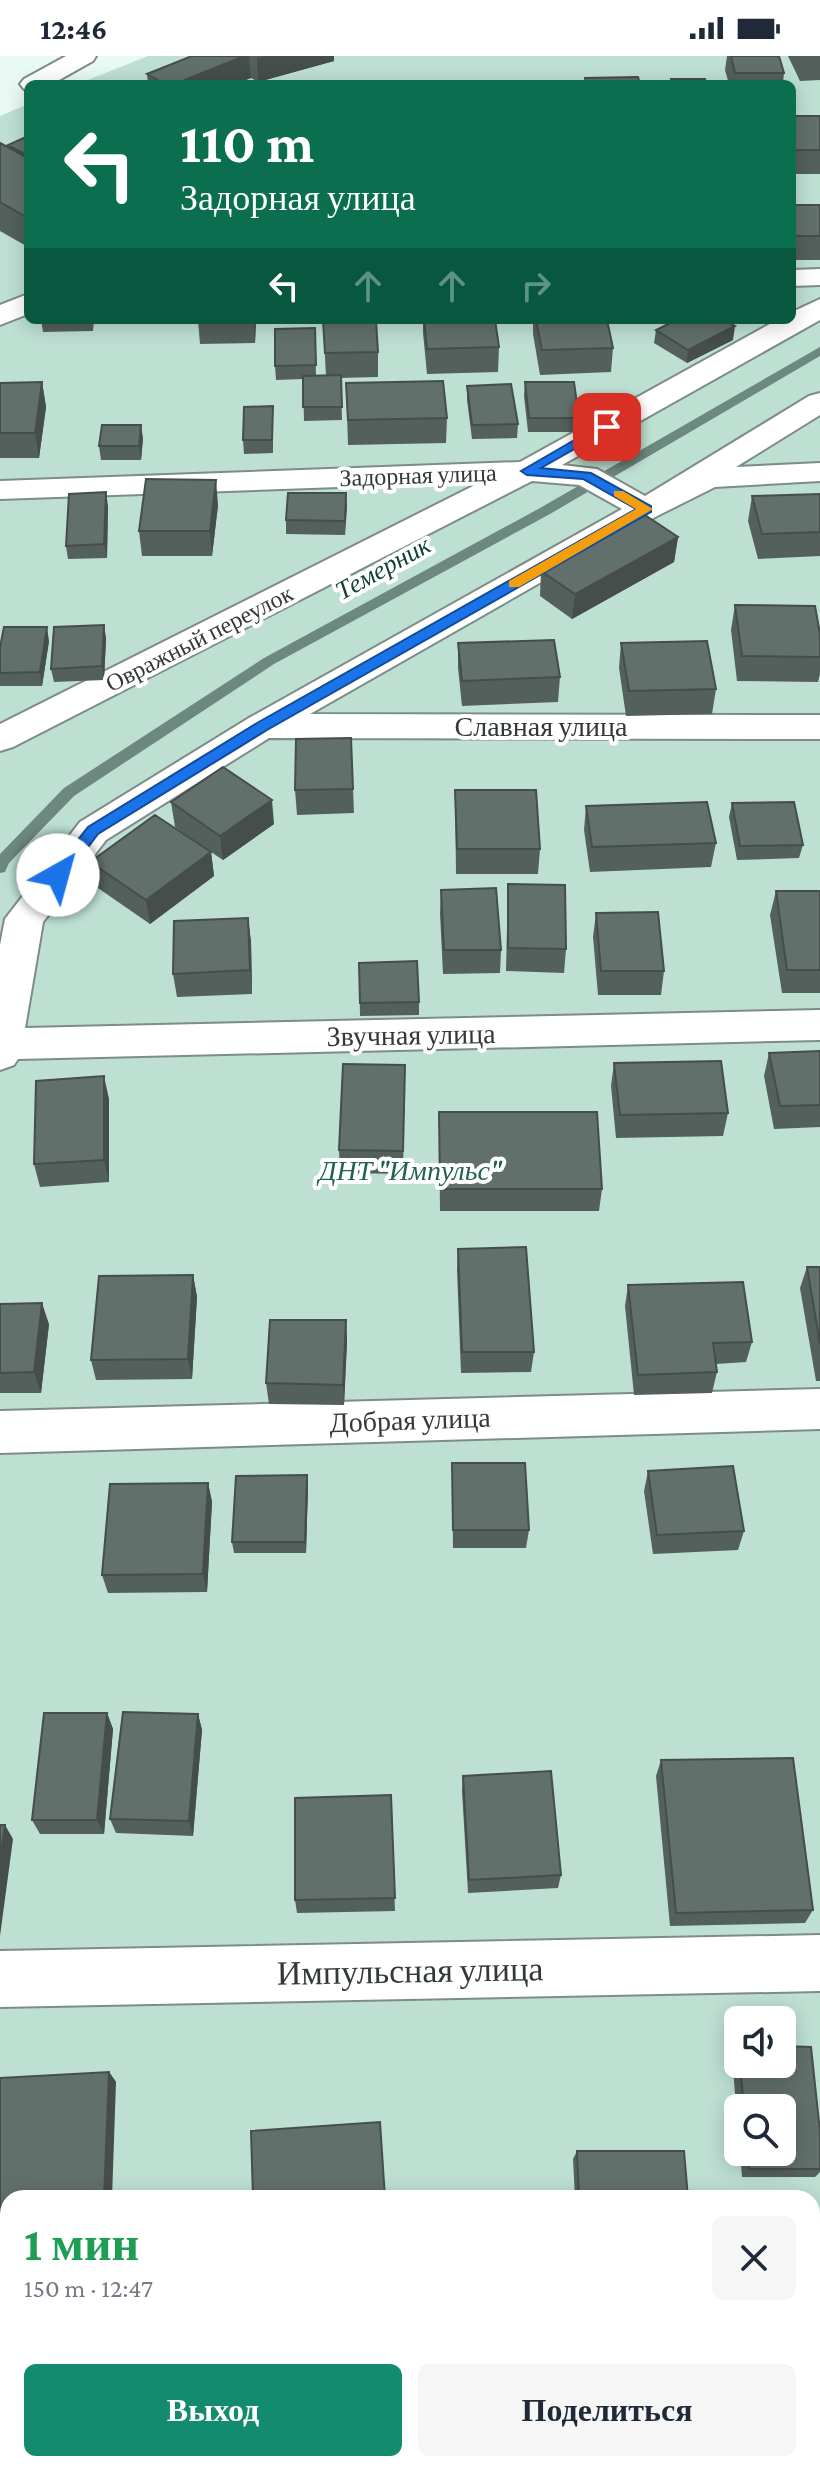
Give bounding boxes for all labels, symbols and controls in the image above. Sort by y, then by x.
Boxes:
text: 12:46 [40,12,107,45]
icon: left [48,112,152,216]
text: 110 m [180,112,314,174]
text: Задорная улица [180,178,416,218]
icon: left [262,264,306,308]
icon: ahead [346,264,390,308]
icon: ahead [430,264,474,308]
icon: right [514,264,558,308]
pin [573,393,641,461]
icon: arrive [585,405,629,449]
street label: Задорная улица [339,459,497,491]
water label: Темерник [331,530,436,606]
street label: Овражный переулок [101,579,297,697]
street label: Славная улица [455,711,628,742]
position arrow [16,833,100,917]
street label: Звучная улица [326,1018,496,1052]
park label: ДНТ "Импульс" [316,1155,503,1186]
street label: Добрая улица [329,1402,492,1438]
street label: Импульсная улица [276,1950,544,1992]
map controls [724,2006,796,2166]
button: sound [724,2006,796,2078]
button: search [724,2094,796,2166]
button: close [712,2216,796,2300]
text: 1 мин [24,2217,139,2270]
text: 150 m · 12:47 [24,2274,153,2303]
button: Выход [24,2364,402,2456]
button: Поделиться [418,2364,796,2456]

